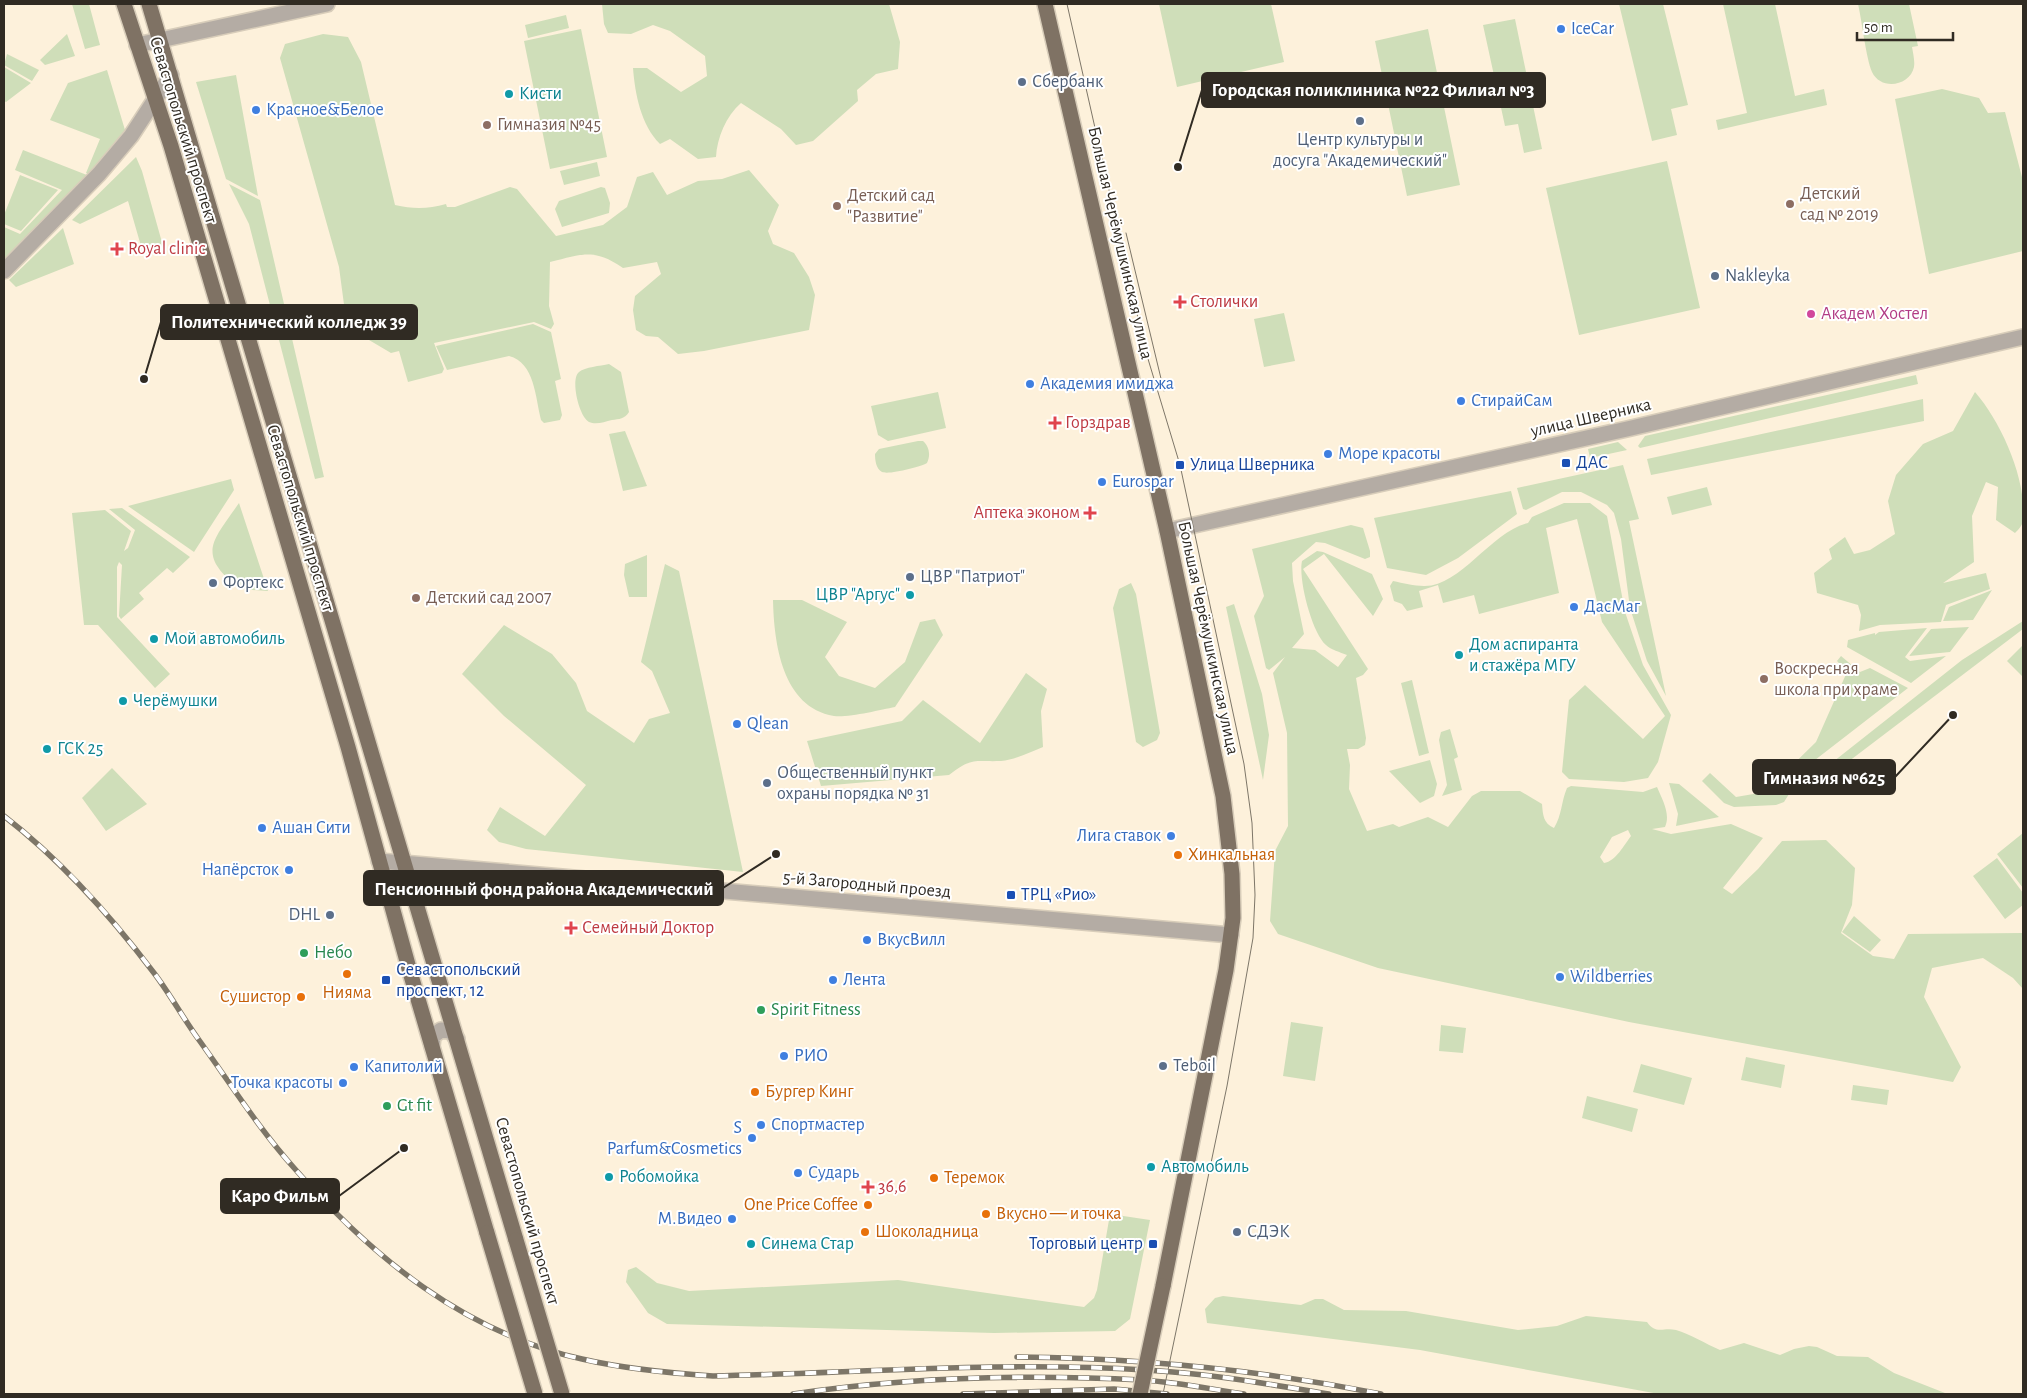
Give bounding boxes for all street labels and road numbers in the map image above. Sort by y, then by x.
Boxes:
street label: Севастопольский проспект [146,34,220,226]
street label: Большая Черёмушкинская улица [1084,125,1156,361]
street label: улица Шверника [1528,395,1653,441]
street label: Севастопольский проспект [263,422,337,614]
street label: Большая Черёмушкинская улица [1174,520,1242,756]
street label: 5-й Загородный проезд [782,869,952,901]
street label: Севастопольский проспект [492,1115,563,1307]

